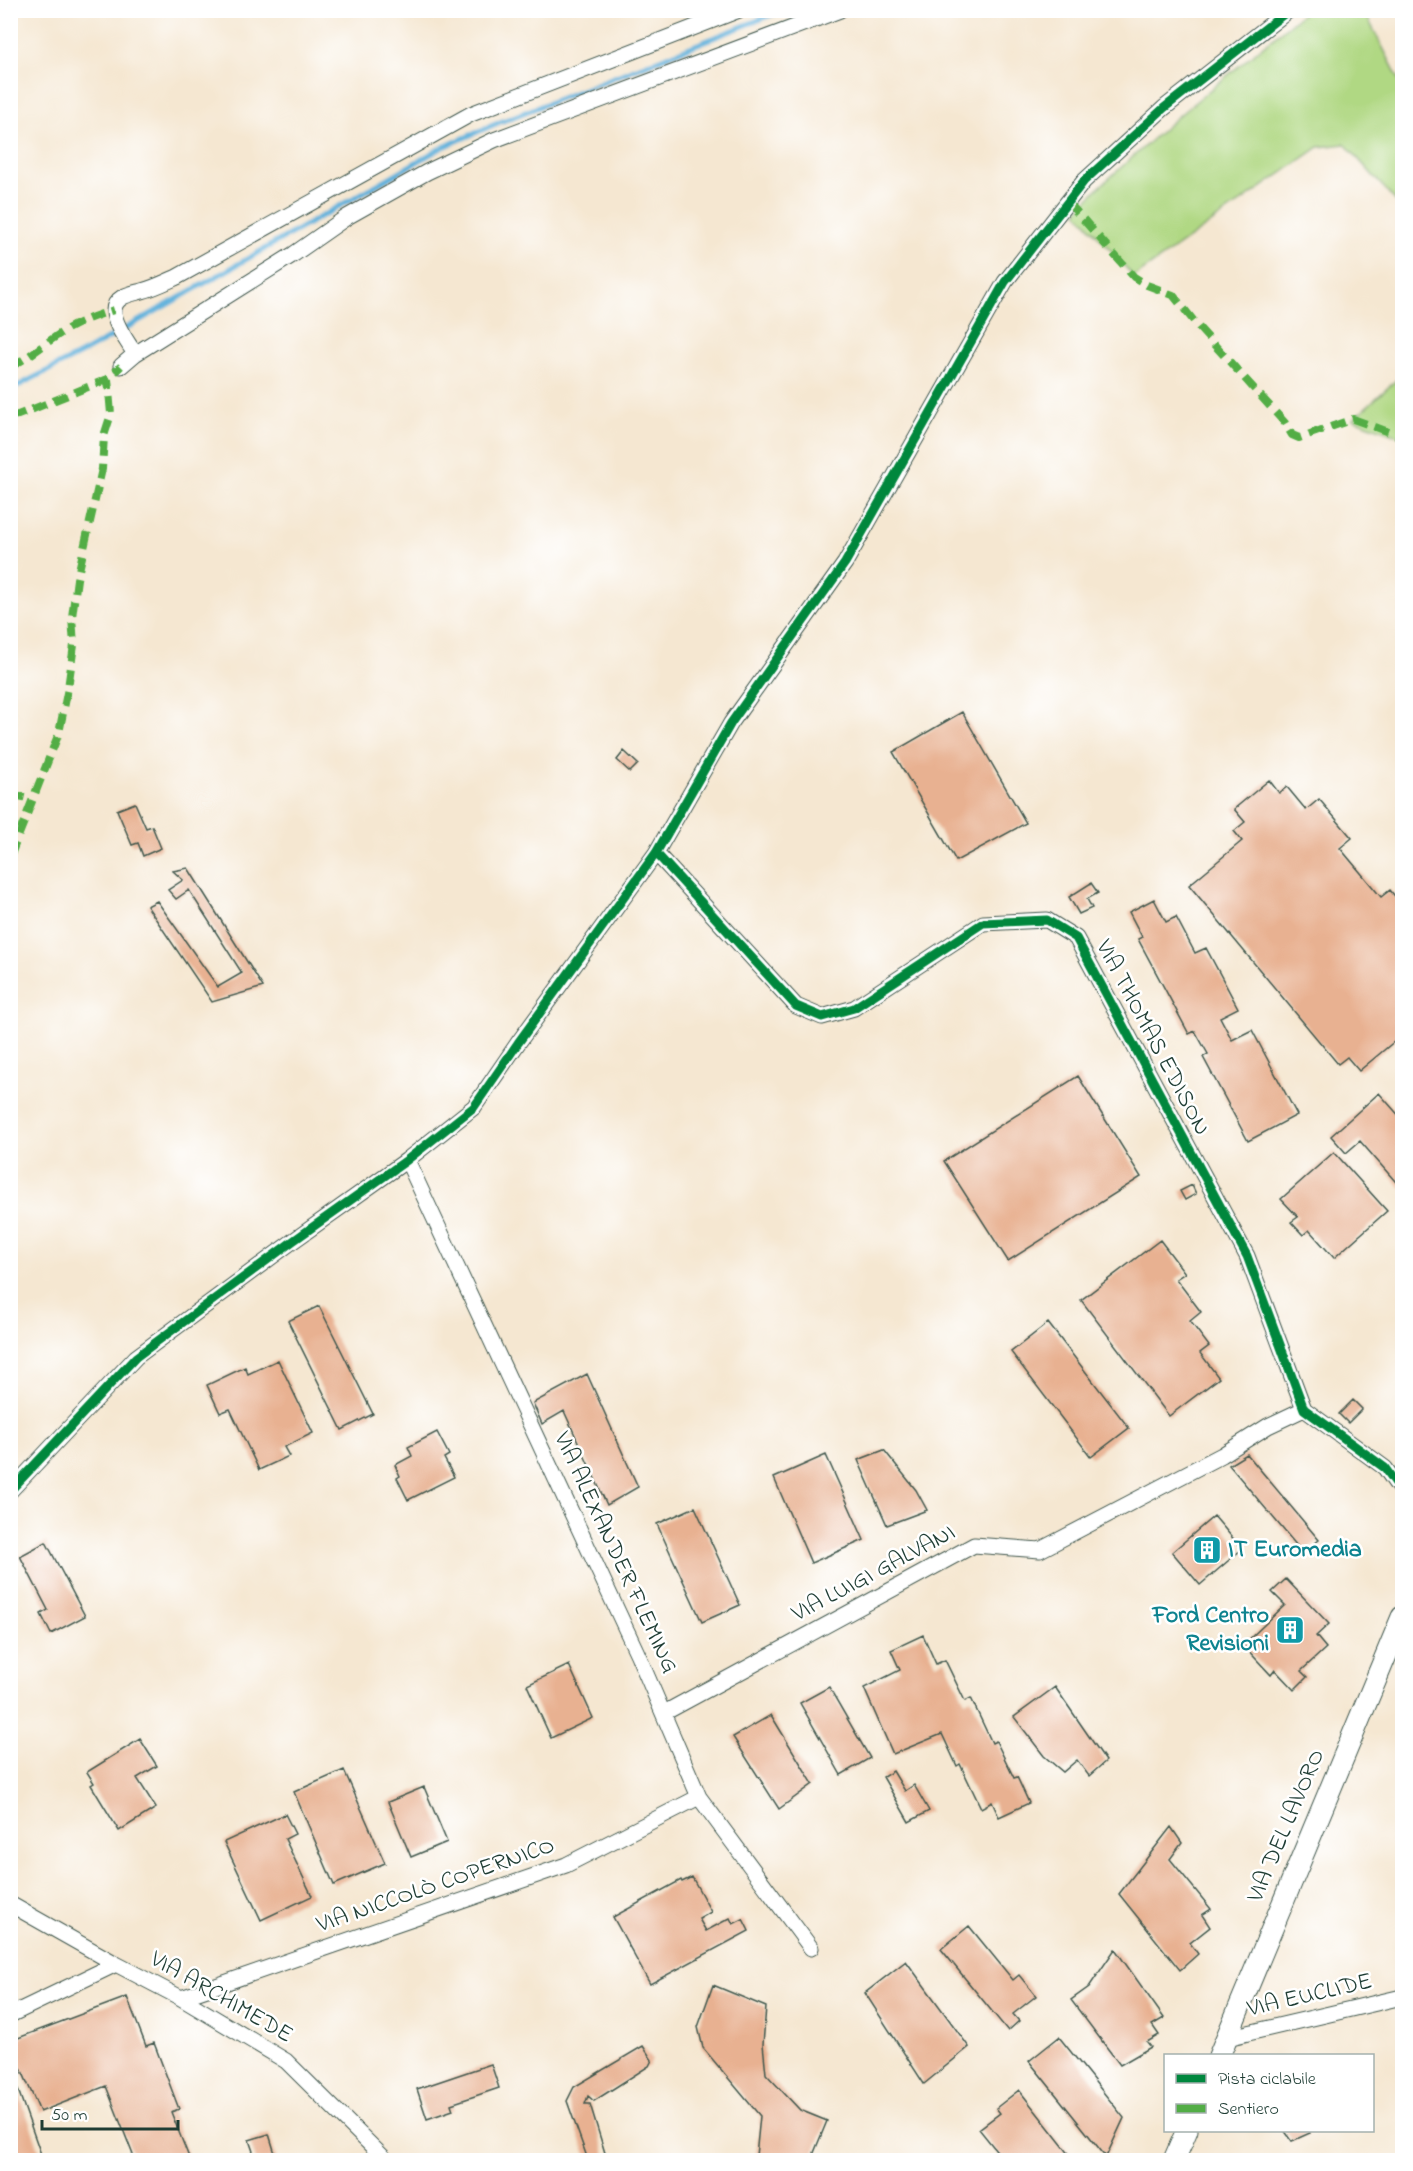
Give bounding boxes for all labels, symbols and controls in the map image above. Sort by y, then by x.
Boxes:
street label: VIA THOMAS EDISON [1085,933,1218,1142]
street label: VIA ALEXANDER FLEMING [543,1426,686,1679]
street label: VIA LUIGI GALVANI [785,1516,962,1632]
place label: IT Euromedia [1228,1533,1362,1568]
building icon: IT Euromedia [1191,1534,1223,1566]
place label: Ford Centro Revisioni [1151,1599,1269,1662]
building icon: Ford Centro Revisioni [1274,1614,1306,1646]
street label: VIA DEL LAVORO [1239,1744,1335,1909]
street label: VIA NICCOLÒ COPERNICO [311,1829,560,1943]
street label: VIA ARCHIMEDE [142,1942,299,2053]
street label: VIA EUCLIDE [1243,1965,1376,2028]
legend [1164,2054,1374,2132]
text: Pista ciclabile [1218,2067,1317,2093]
scale bar [42,2093,178,2131]
text: Sentiero [1218,2097,1279,2123]
text: 50 m [51,2103,88,2129]

